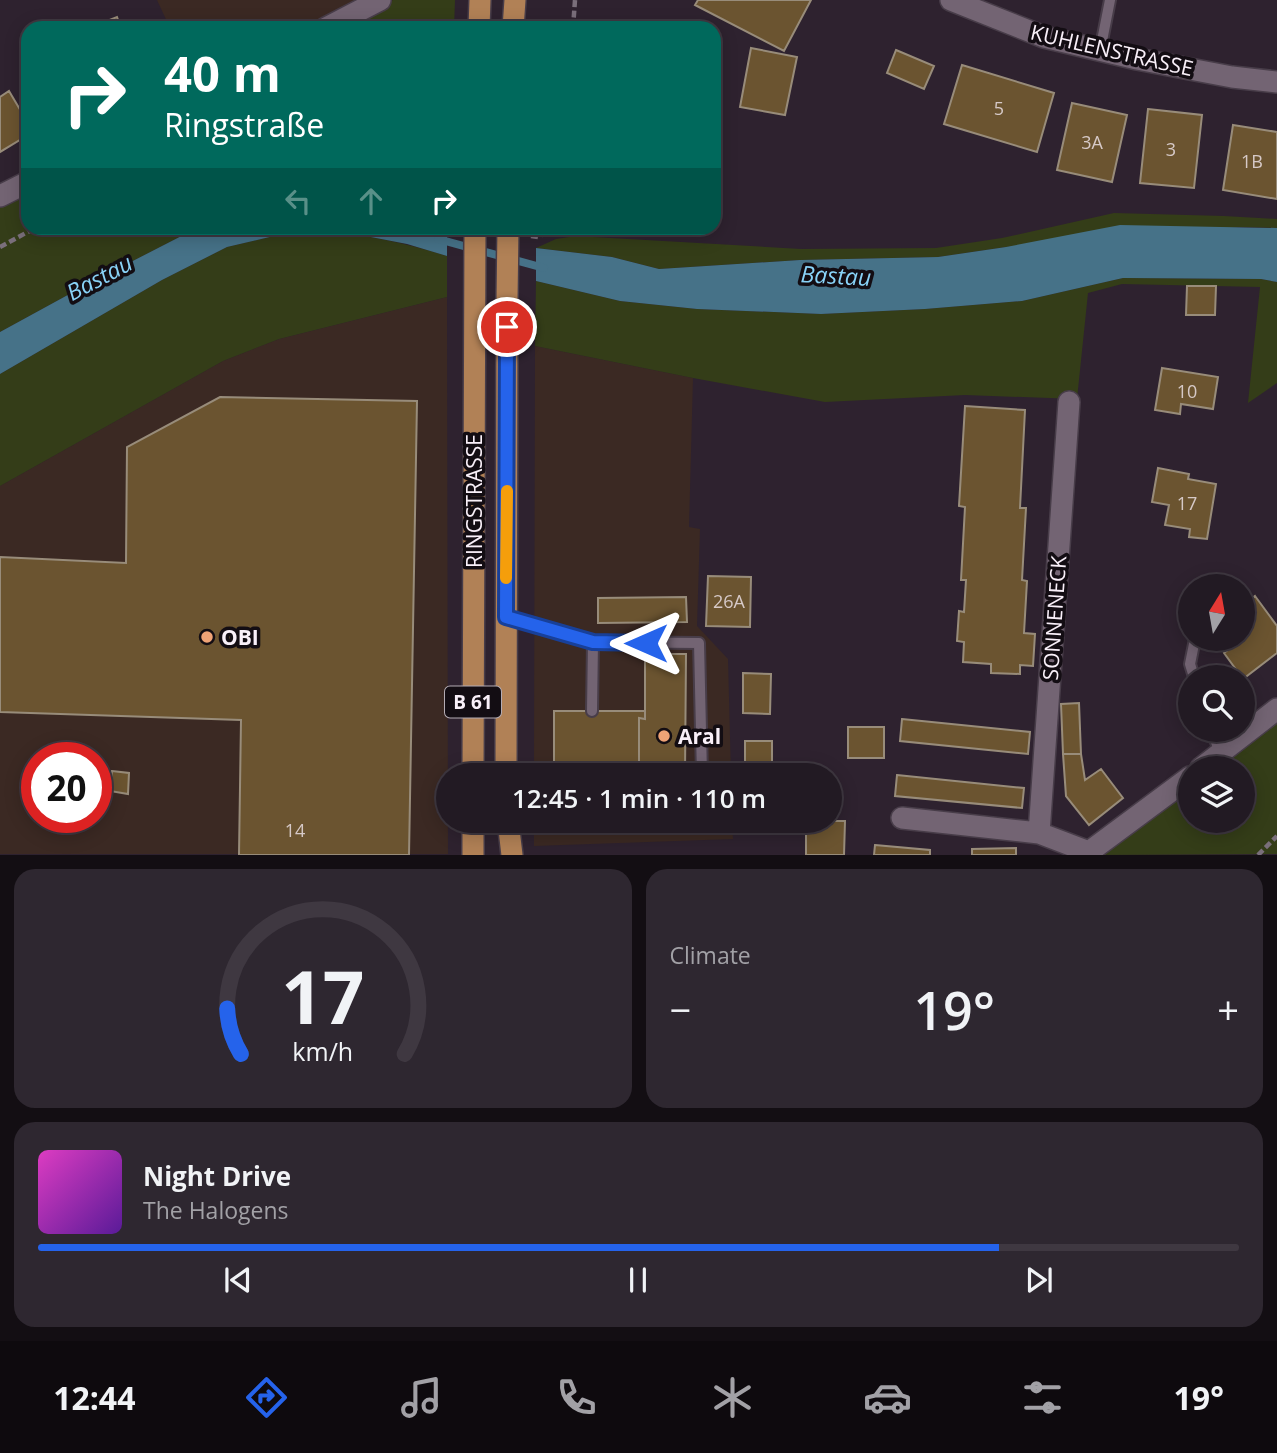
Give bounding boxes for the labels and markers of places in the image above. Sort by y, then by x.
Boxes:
pin [477,297,537,357]
place label: OBI [221,623,259,651]
marker: OBI [199,629,215,645]
place label: Aral [678,722,721,750]
marker: Aral [656,728,672,744]

